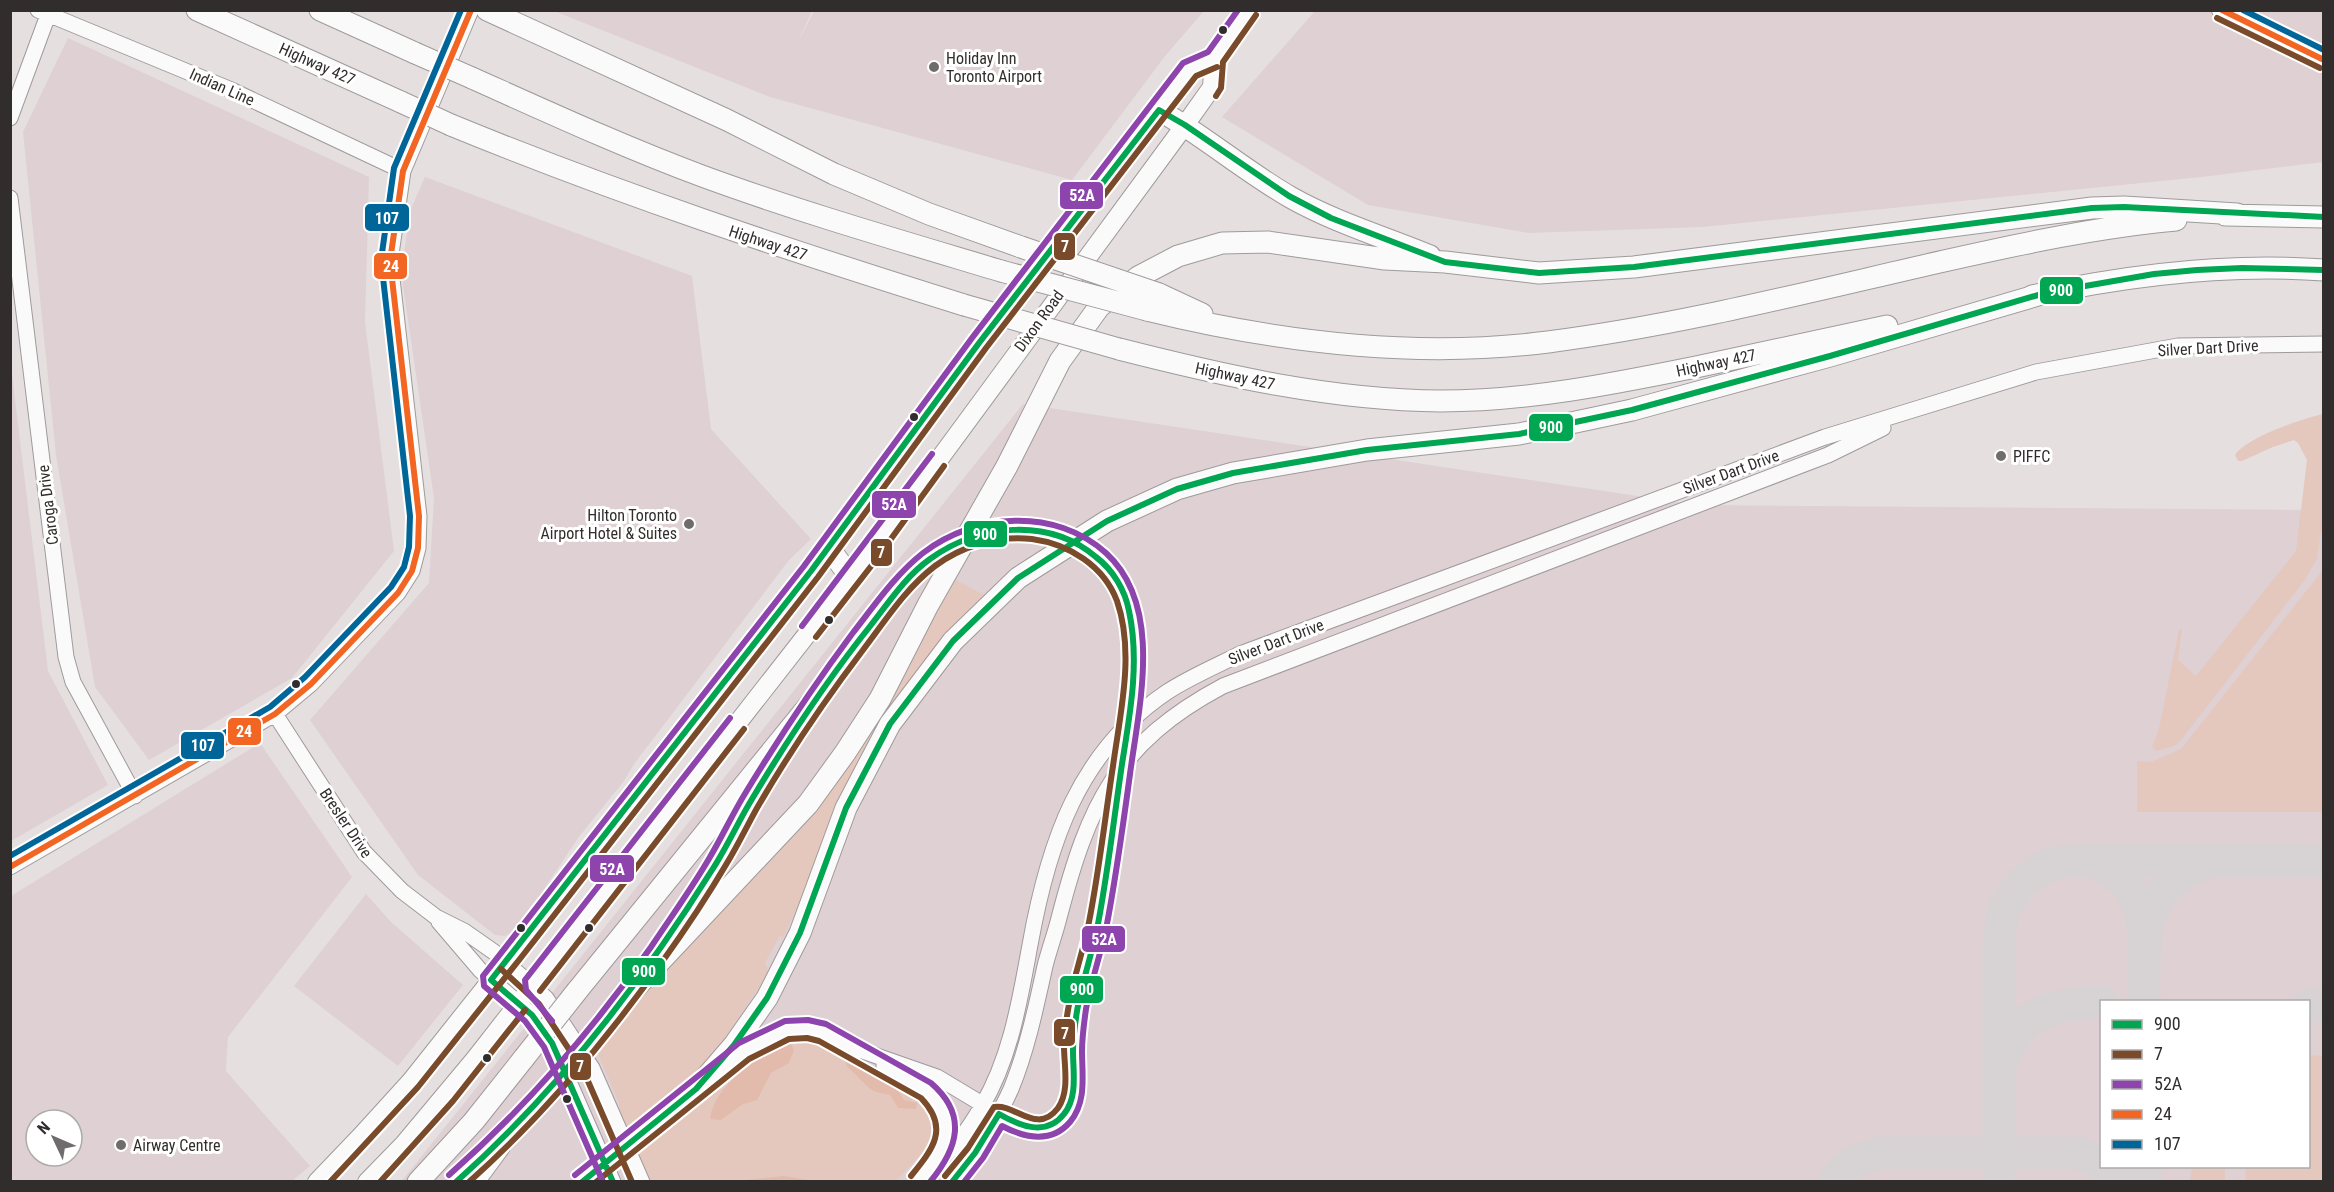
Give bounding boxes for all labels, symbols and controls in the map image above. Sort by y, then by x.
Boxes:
unlabelled marker [1217,24,1229,36]
street label: Highway 427 [276,39,358,89]
place label: Holiday Inn Toronto Airport [946,49,1042,86]
marker: Holiday Inn Toronto Airport [927,60,941,74]
street label: Indian Line [187,64,257,110]
line badge: 52A [1059,181,1104,210]
text: 52A [1069,186,1095,205]
line badge: 107 [364,203,410,232]
text: 107 [375,209,399,228]
street label: Highway 427 [726,221,810,265]
line badge: 7 [1053,232,1076,261]
text: 7 [1061,237,1069,256]
line badge: 24 [373,252,408,280]
text: 24 [383,257,399,276]
line badge: 900 [2039,276,2084,305]
text: 900 [2049,281,2073,300]
street label: Dixon Road [1010,287,1068,355]
street label: Silver Dart Drive [2157,336,2259,360]
street label: Highway 427 [1674,345,1758,381]
street label: Highway 427 [1193,358,1277,394]
unlabelled marker [908,411,920,423]
line badge: 900 [1528,413,1574,442]
text: 900 [1539,418,1563,437]
street label: Silver Dart Drive [1680,446,1782,498]
place label: PIFFC [2013,447,2050,466]
marker: PIFFC [1994,449,2008,463]
street label: Caroga Drive [34,464,62,546]
line badge: 52A [871,490,917,519]
text: 52A [881,495,907,514]
place label: Hilton Toronto Airport Hotel & Suites [540,506,677,543]
marker: Hilton Toronto Airport Hotel & Suites [682,517,696,531]
line badge: 900 [963,520,1008,548]
text: 900 [973,525,997,544]
line badge: 7 [870,538,893,567]
text: 7 [877,543,885,562]
unlabelled marker [823,614,835,626]
street label: Silver Dart Drive [1226,615,1326,669]
unlabelled marker [290,678,302,690]
line badge: 24 [227,717,262,746]
text: 24 [236,722,252,741]
line badge: 107 [180,731,225,760]
text: 107 [191,736,215,755]
street label: Bresler Drive [316,785,376,861]
line badge: 52A [589,854,635,883]
text: 52A [599,860,625,879]
unlabelled marker [515,922,527,934]
unlabelled marker [583,922,595,934]
line badge: 52A [1081,925,1126,953]
text: 52A [1091,930,1117,949]
line badge: 900 [621,957,666,986]
text: 900 [632,962,656,981]
line badge: 900 [1059,975,1104,1004]
text: 900 [1070,980,1094,999]
legend [2100,1000,2310,1168]
text: 900 [2154,1013,2181,1034]
line badge: 7 [1053,1018,1076,1047]
text: 7 [1061,1024,1069,1043]
text: 7 [2154,1043,2163,1064]
unlabelled marker [481,1052,493,1064]
line badge: 7 [569,1052,592,1081]
text: 7 [576,1057,584,1076]
text: 52A [2154,1073,2183,1094]
unlabelled marker [561,1093,573,1105]
text: 24 [2154,1103,2172,1124]
north arrow [24,1108,84,1168]
text: N [33,1118,54,1138]
text: 107 [2154,1133,2181,1154]
place label: Airway Centre [133,1136,220,1155]
marker: Airway Centre [114,1138,128,1152]

